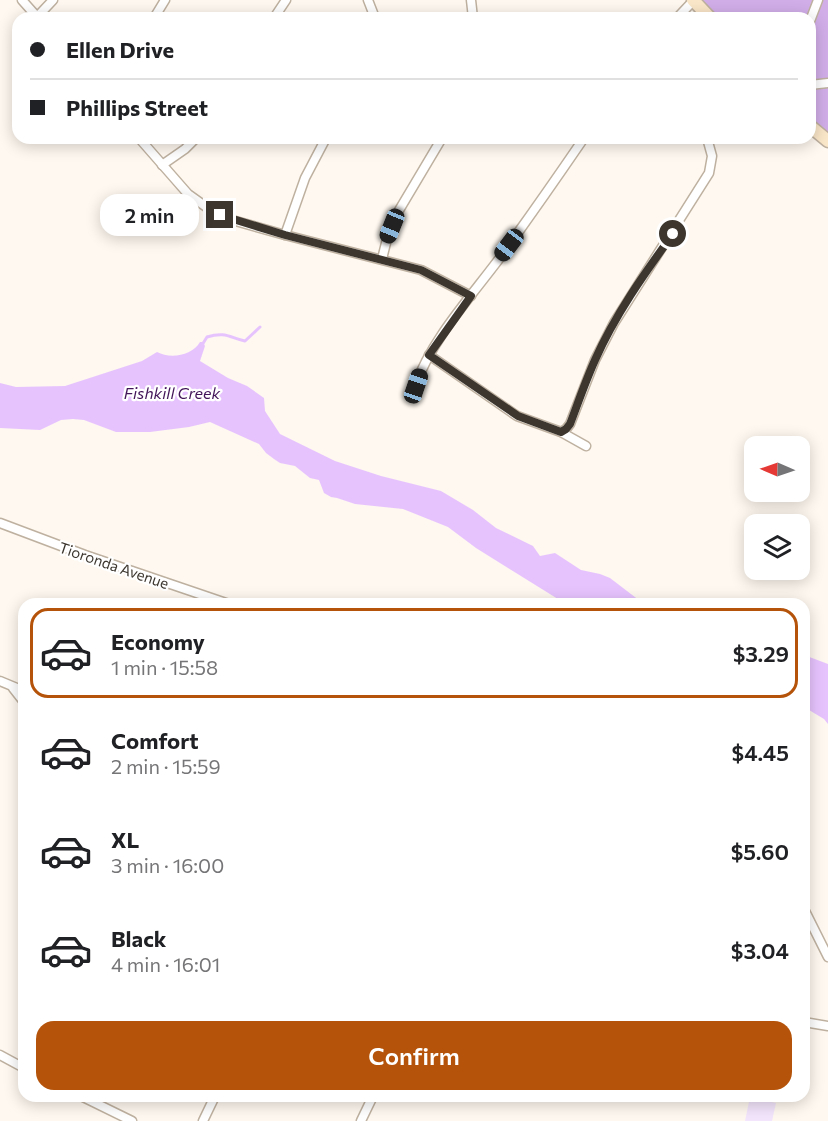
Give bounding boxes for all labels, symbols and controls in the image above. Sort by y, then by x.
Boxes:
text: Ellen Drive [66,36,174,63]
text: Phillips Street [66,94,208,121]
callout: 2 min [100,194,199,236]
route end [206,201,233,228]
text: 2 min [125,203,174,227]
car [377,206,407,246]
route start [659,220,686,247]
car [491,225,527,265]
car [402,366,430,406]
water label: Fishkill Creek [124,383,220,402]
north arrow [744,436,810,502]
map controls [744,436,810,580]
button: layers [744,514,810,580]
street label: Tioronda Avenue [57,538,171,592]
icon: car [39,626,93,680]
text: Economy [111,628,205,655]
text: $3.29 [733,640,789,667]
text: 1 min · 15:58 [111,655,218,679]
icon: car [39,725,93,779]
text: Comfort [111,727,199,754]
text: $4.45 [732,739,789,766]
text: 2 min · 15:59 [111,754,221,778]
icon: car [39,824,93,878]
text: XL [111,826,139,853]
text: $5.60 [731,838,789,865]
text: 3 min · 16:00 [111,853,224,877]
icon: car [39,923,93,977]
text: Black [111,925,166,952]
text: $3.04 [731,937,789,964]
text: 4 min · 16:01 [111,952,220,976]
button: Confirm [36,1021,792,1090]

